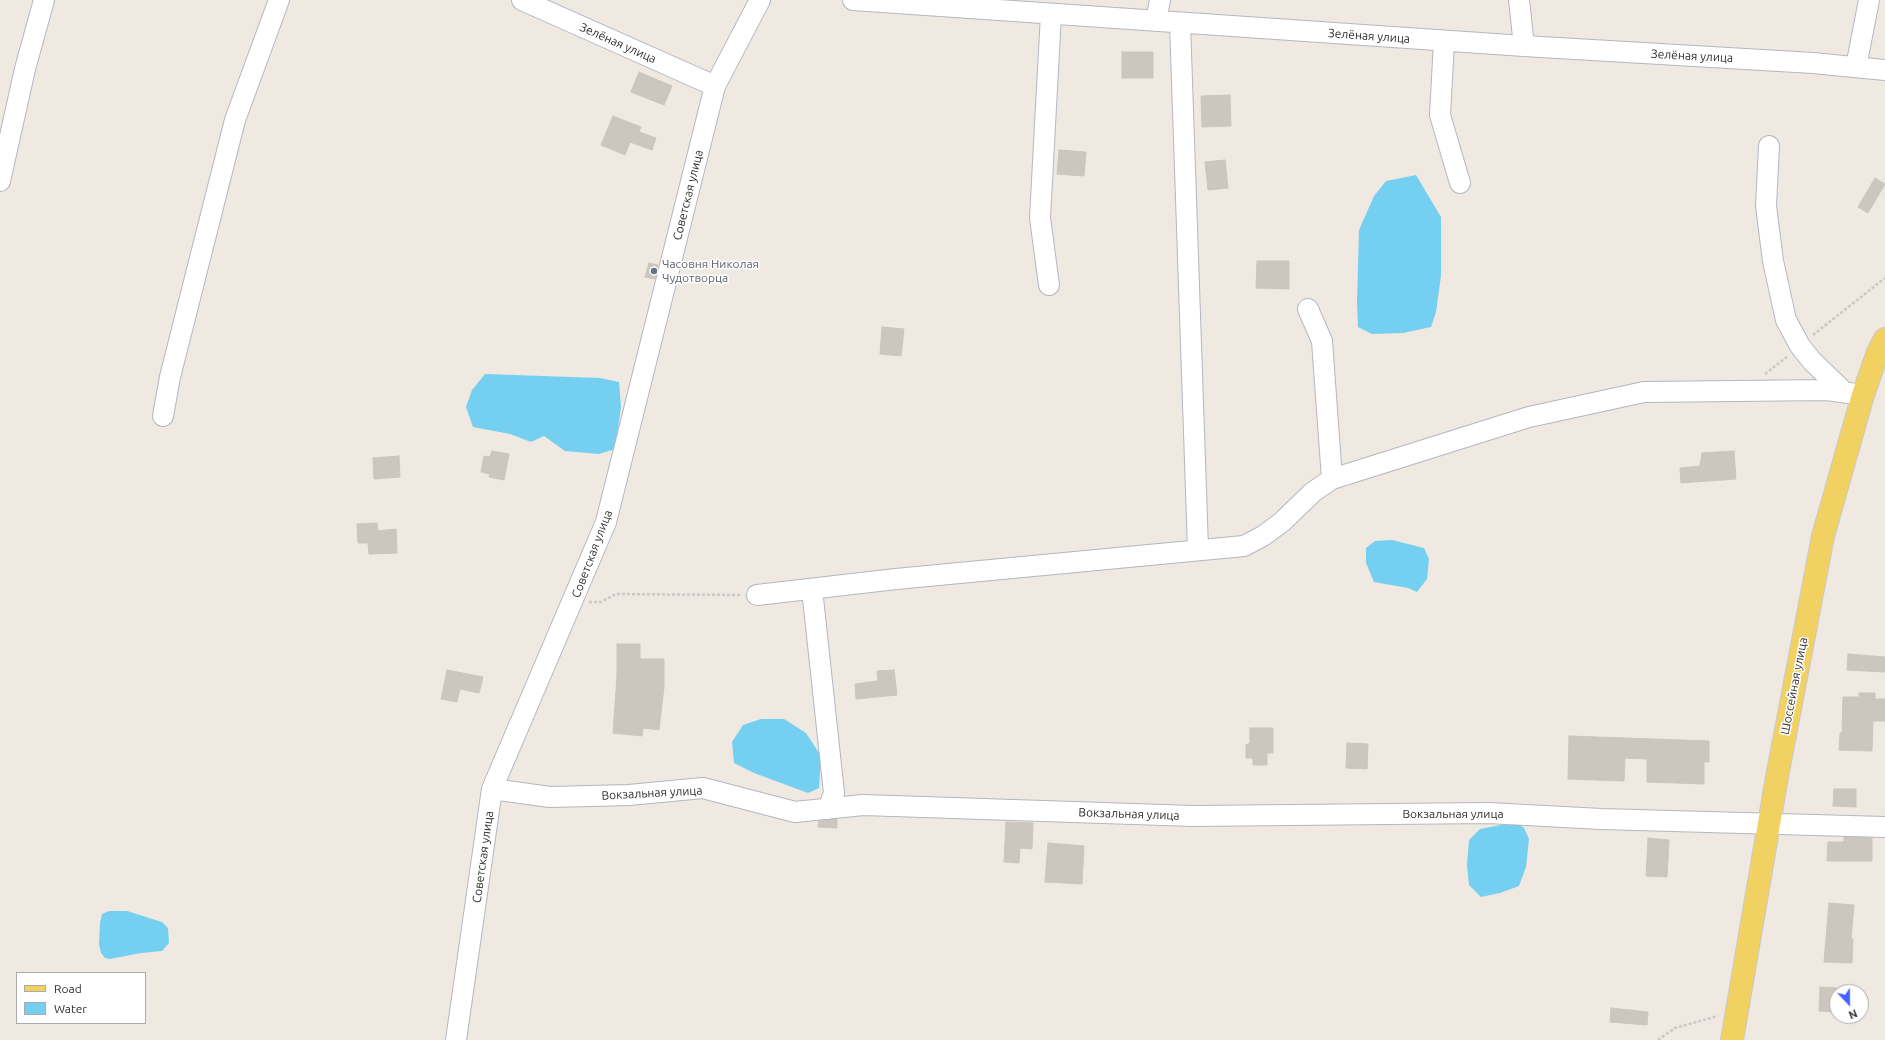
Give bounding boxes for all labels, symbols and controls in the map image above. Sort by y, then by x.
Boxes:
street label: Зелёная улица [578,20,658,66]
street label: Зелёная улица [1327,26,1411,46]
street label: Зелёная улица [1651,47,1733,65]
street label: Советская улица [670,148,706,242]
place label: Часовня Николая Чудотворца [662,257,759,285]
marker: Часовня Николая Чудотворца [649,266,659,276]
street label: Советская улица [569,508,615,600]
street label: Шоссейная улица [1778,636,1810,736]
street label: Вокзальная улица [601,783,703,803]
street label: Вокзальная улица [1078,805,1180,823]
street label: Вокзальная улица [1402,807,1504,821]
street label: Советская улица [469,810,497,904]
legend [16,972,146,1024]
text: Road [54,982,82,995]
north arrow [1829,984,1869,1024]
text: Water [54,1002,87,1015]
text: N [1847,1007,1859,1021]

